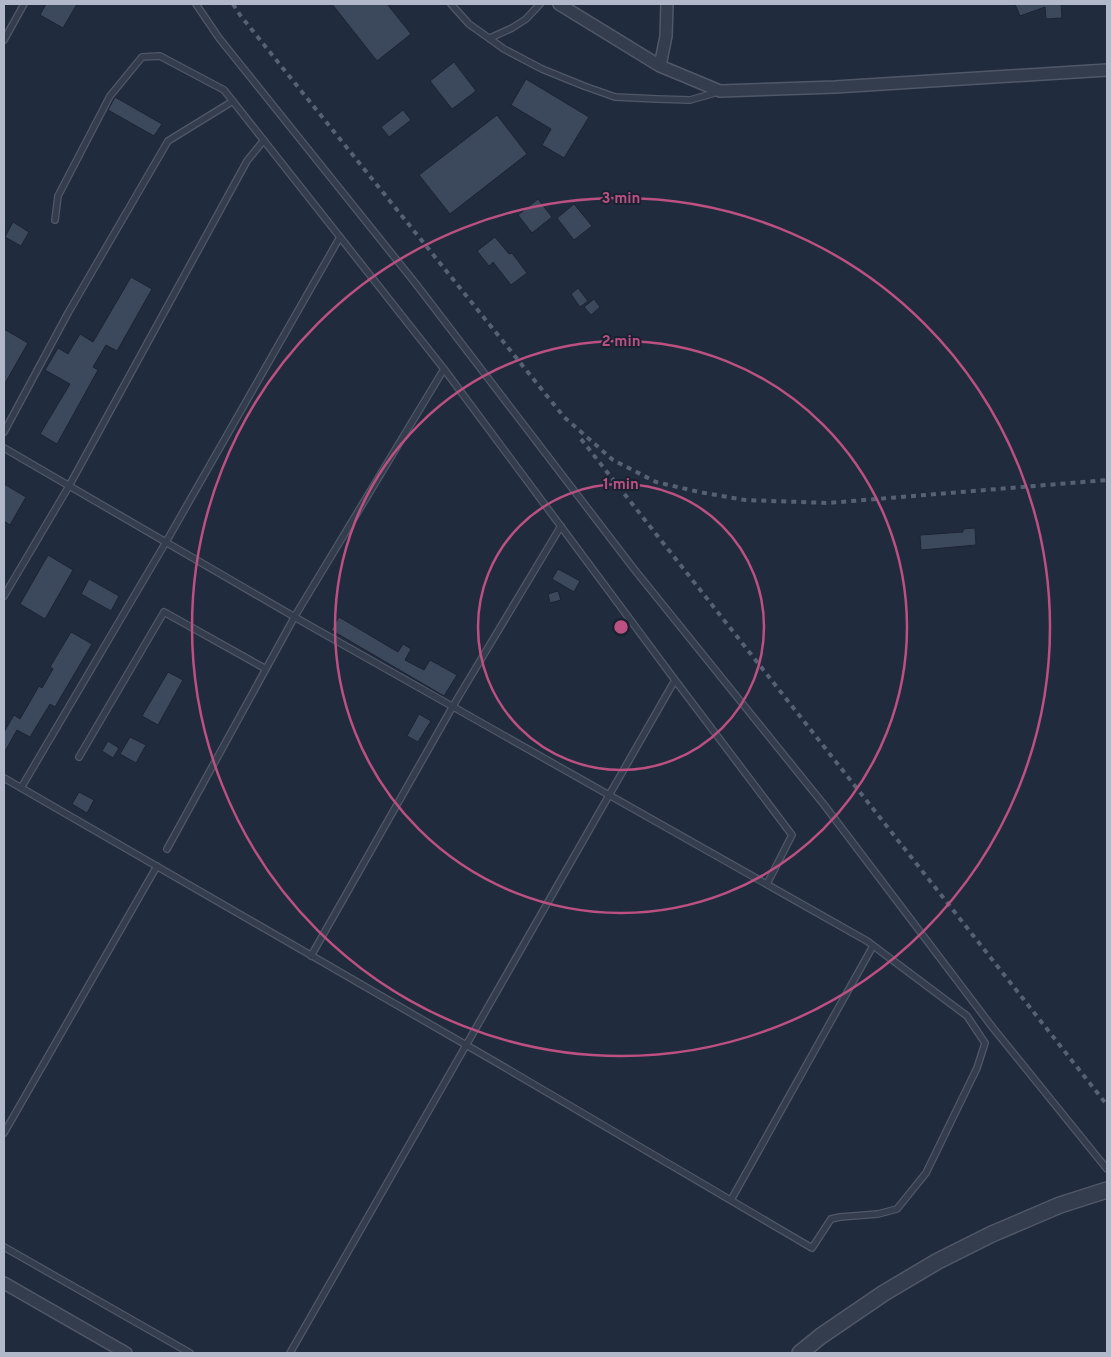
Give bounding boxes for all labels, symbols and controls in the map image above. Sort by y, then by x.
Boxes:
text: 3 min [601,190,641,209]
text: 2 min [601,333,641,352]
text: 1 min [603,476,639,495]
centre of rings [612,618,630,636]

